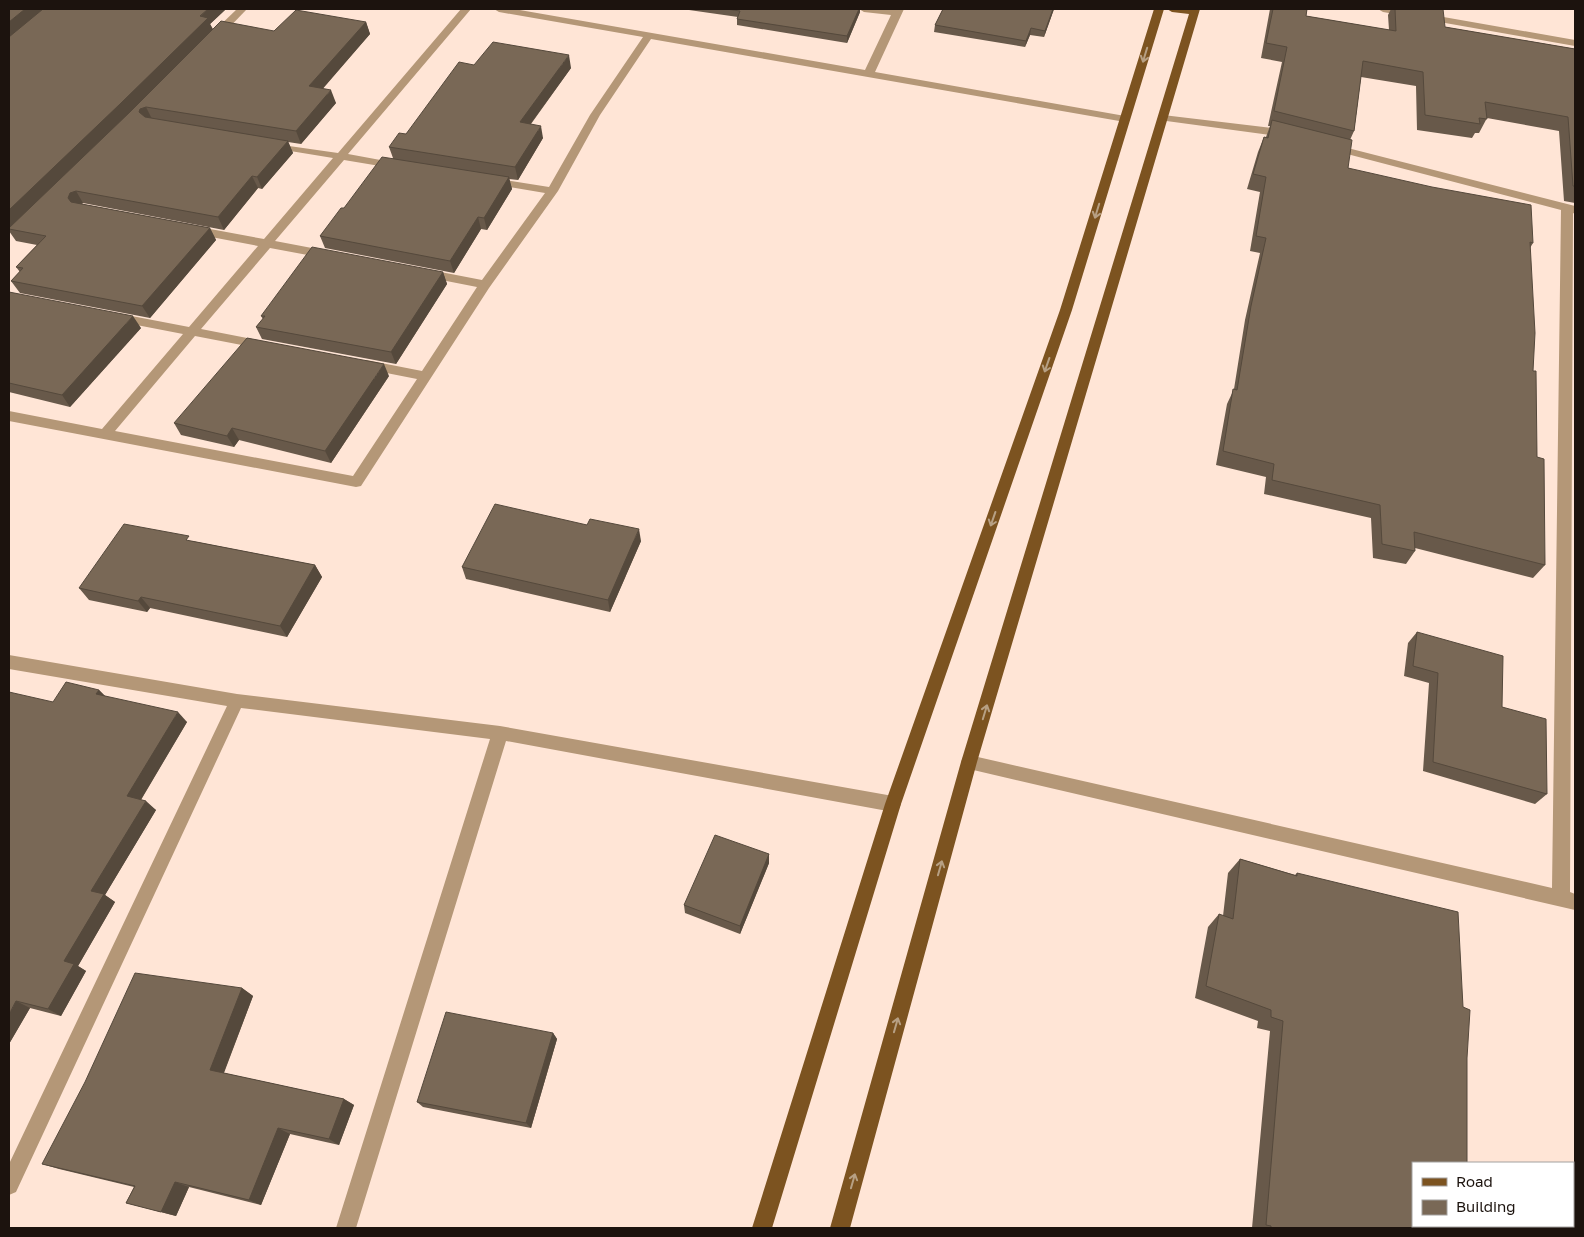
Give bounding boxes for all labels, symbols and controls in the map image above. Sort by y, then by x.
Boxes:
one-way arrow [1139,47,1149,63]
one-way arrow [1091,202,1101,218]
one-way arrow [1042,357,1051,372]
one-way arrow [988,510,997,526]
one-way arrow [980,704,990,720]
one-way arrow [936,861,945,877]
one-way arrow [892,1017,902,1033]
legend [1412,1162,1574,1227]
text: Road [1456,1172,1493,1190]
one-way arrow [849,1174,858,1190]
text: Building [1456,1197,1516,1215]

